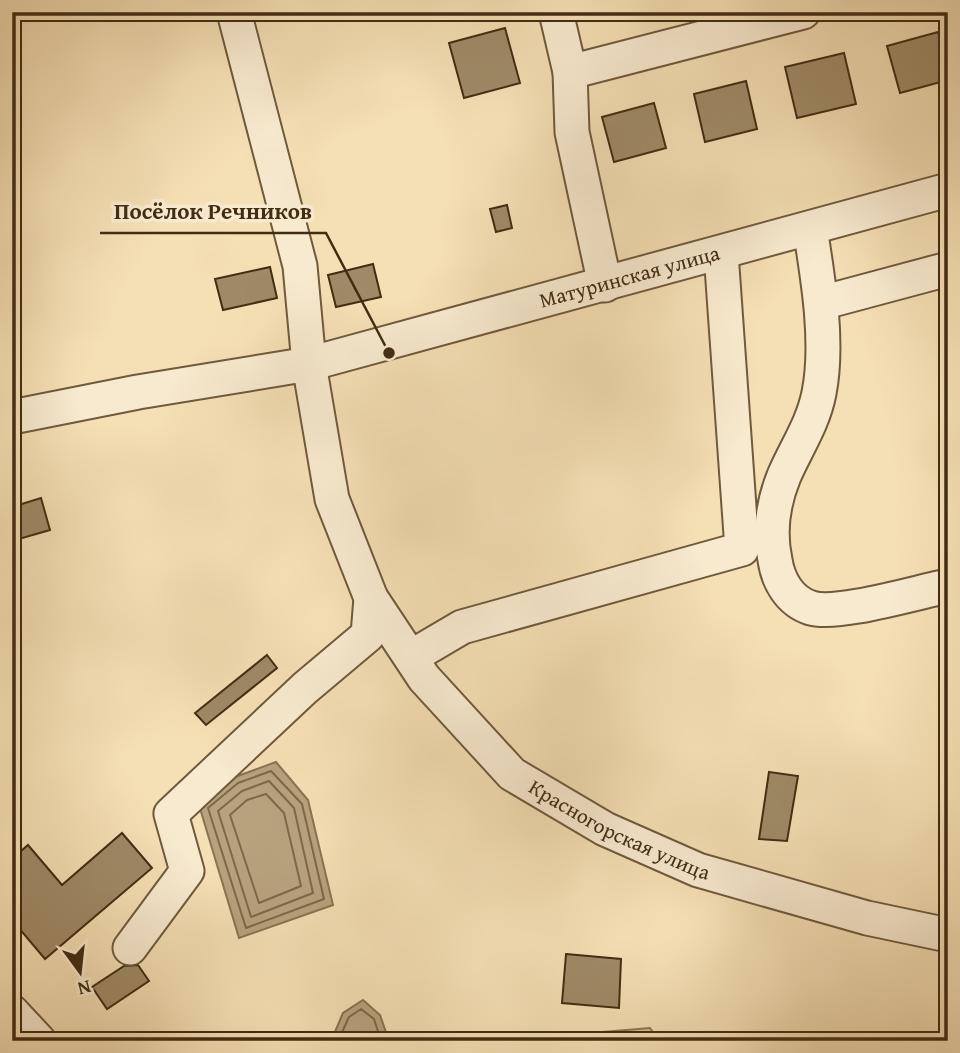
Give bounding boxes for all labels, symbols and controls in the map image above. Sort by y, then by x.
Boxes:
callout: Посёлок Речников [100,189,326,233]
text: Посёлок Речников [114,194,312,227]
street label: Матуринская улица [536,237,723,316]
street label: Красногорская улица [523,771,714,888]
north arrow [46,937,116,1007]
text: N [74,973,94,1004]

